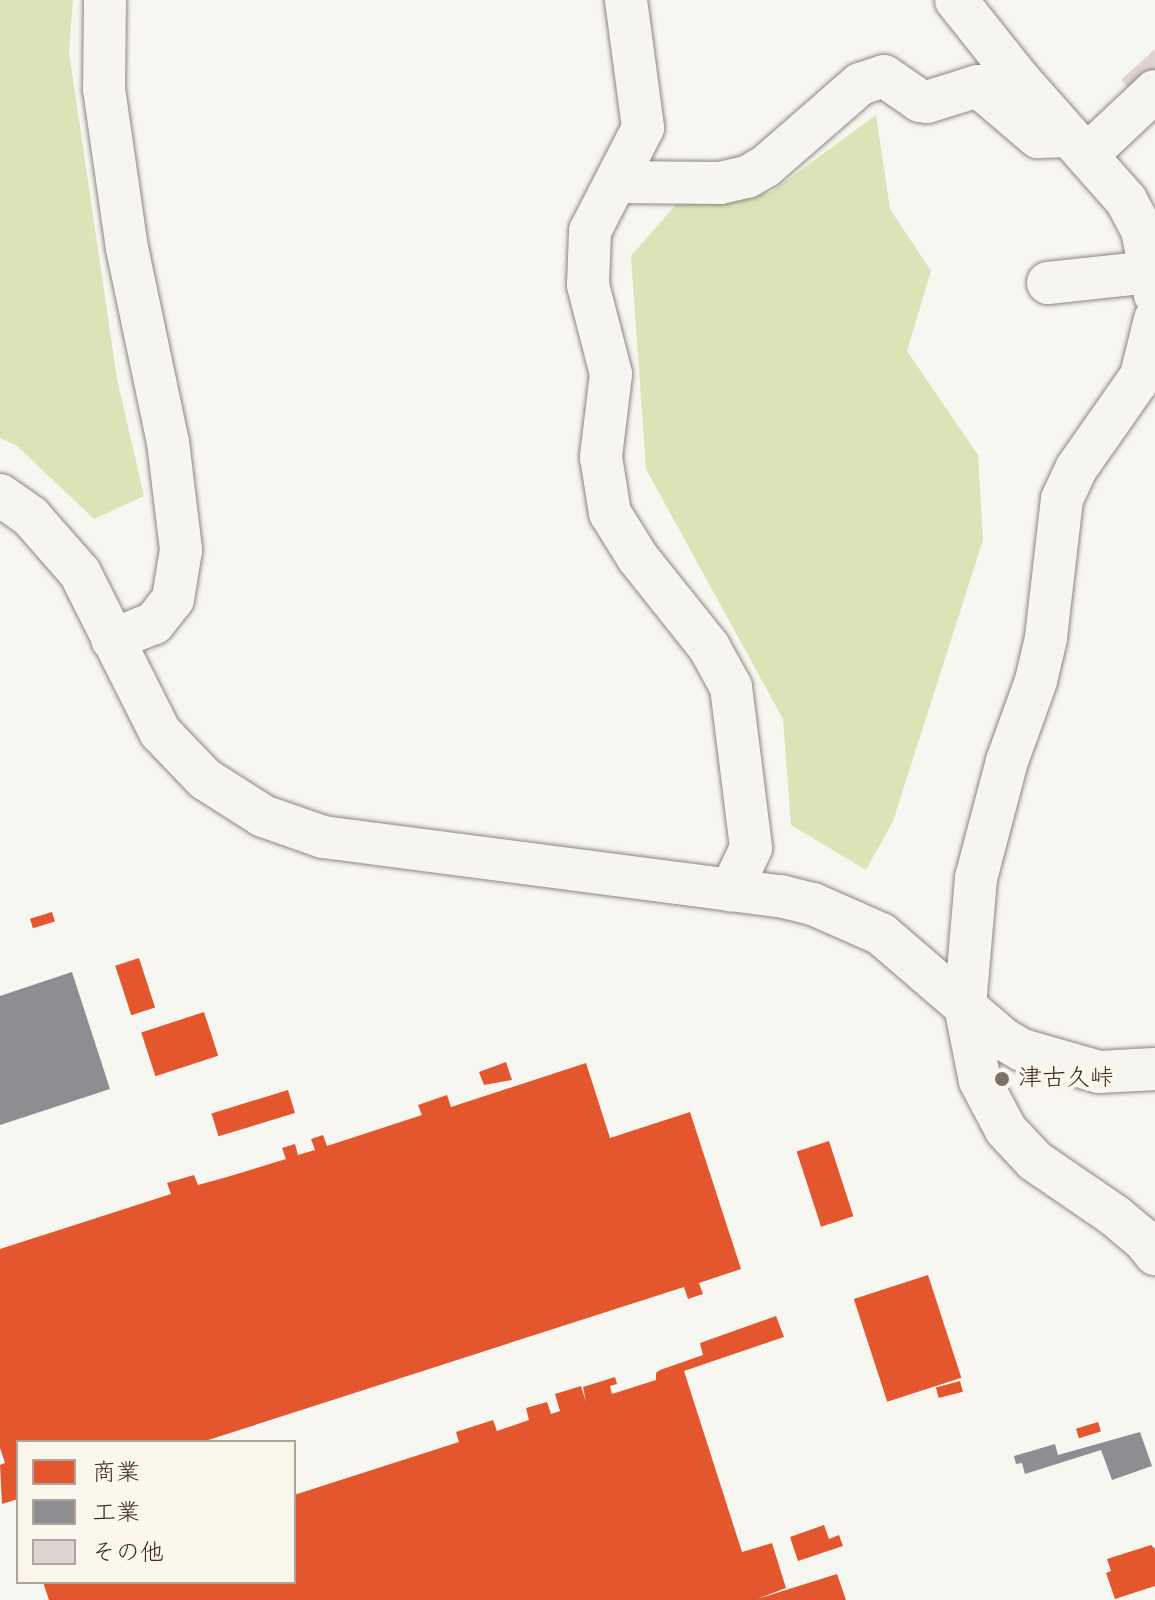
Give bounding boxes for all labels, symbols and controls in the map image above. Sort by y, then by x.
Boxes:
place label: 津古久峠 [1018,1065,1114,1093]
marker: 津古久峠 [993,1070,1011,1088]
legend [16,1440,296,1584]
text: 商業 [92,1454,140,1493]
text: 工業 [92,1494,140,1533]
text: その他 [92,1534,164,1573]

